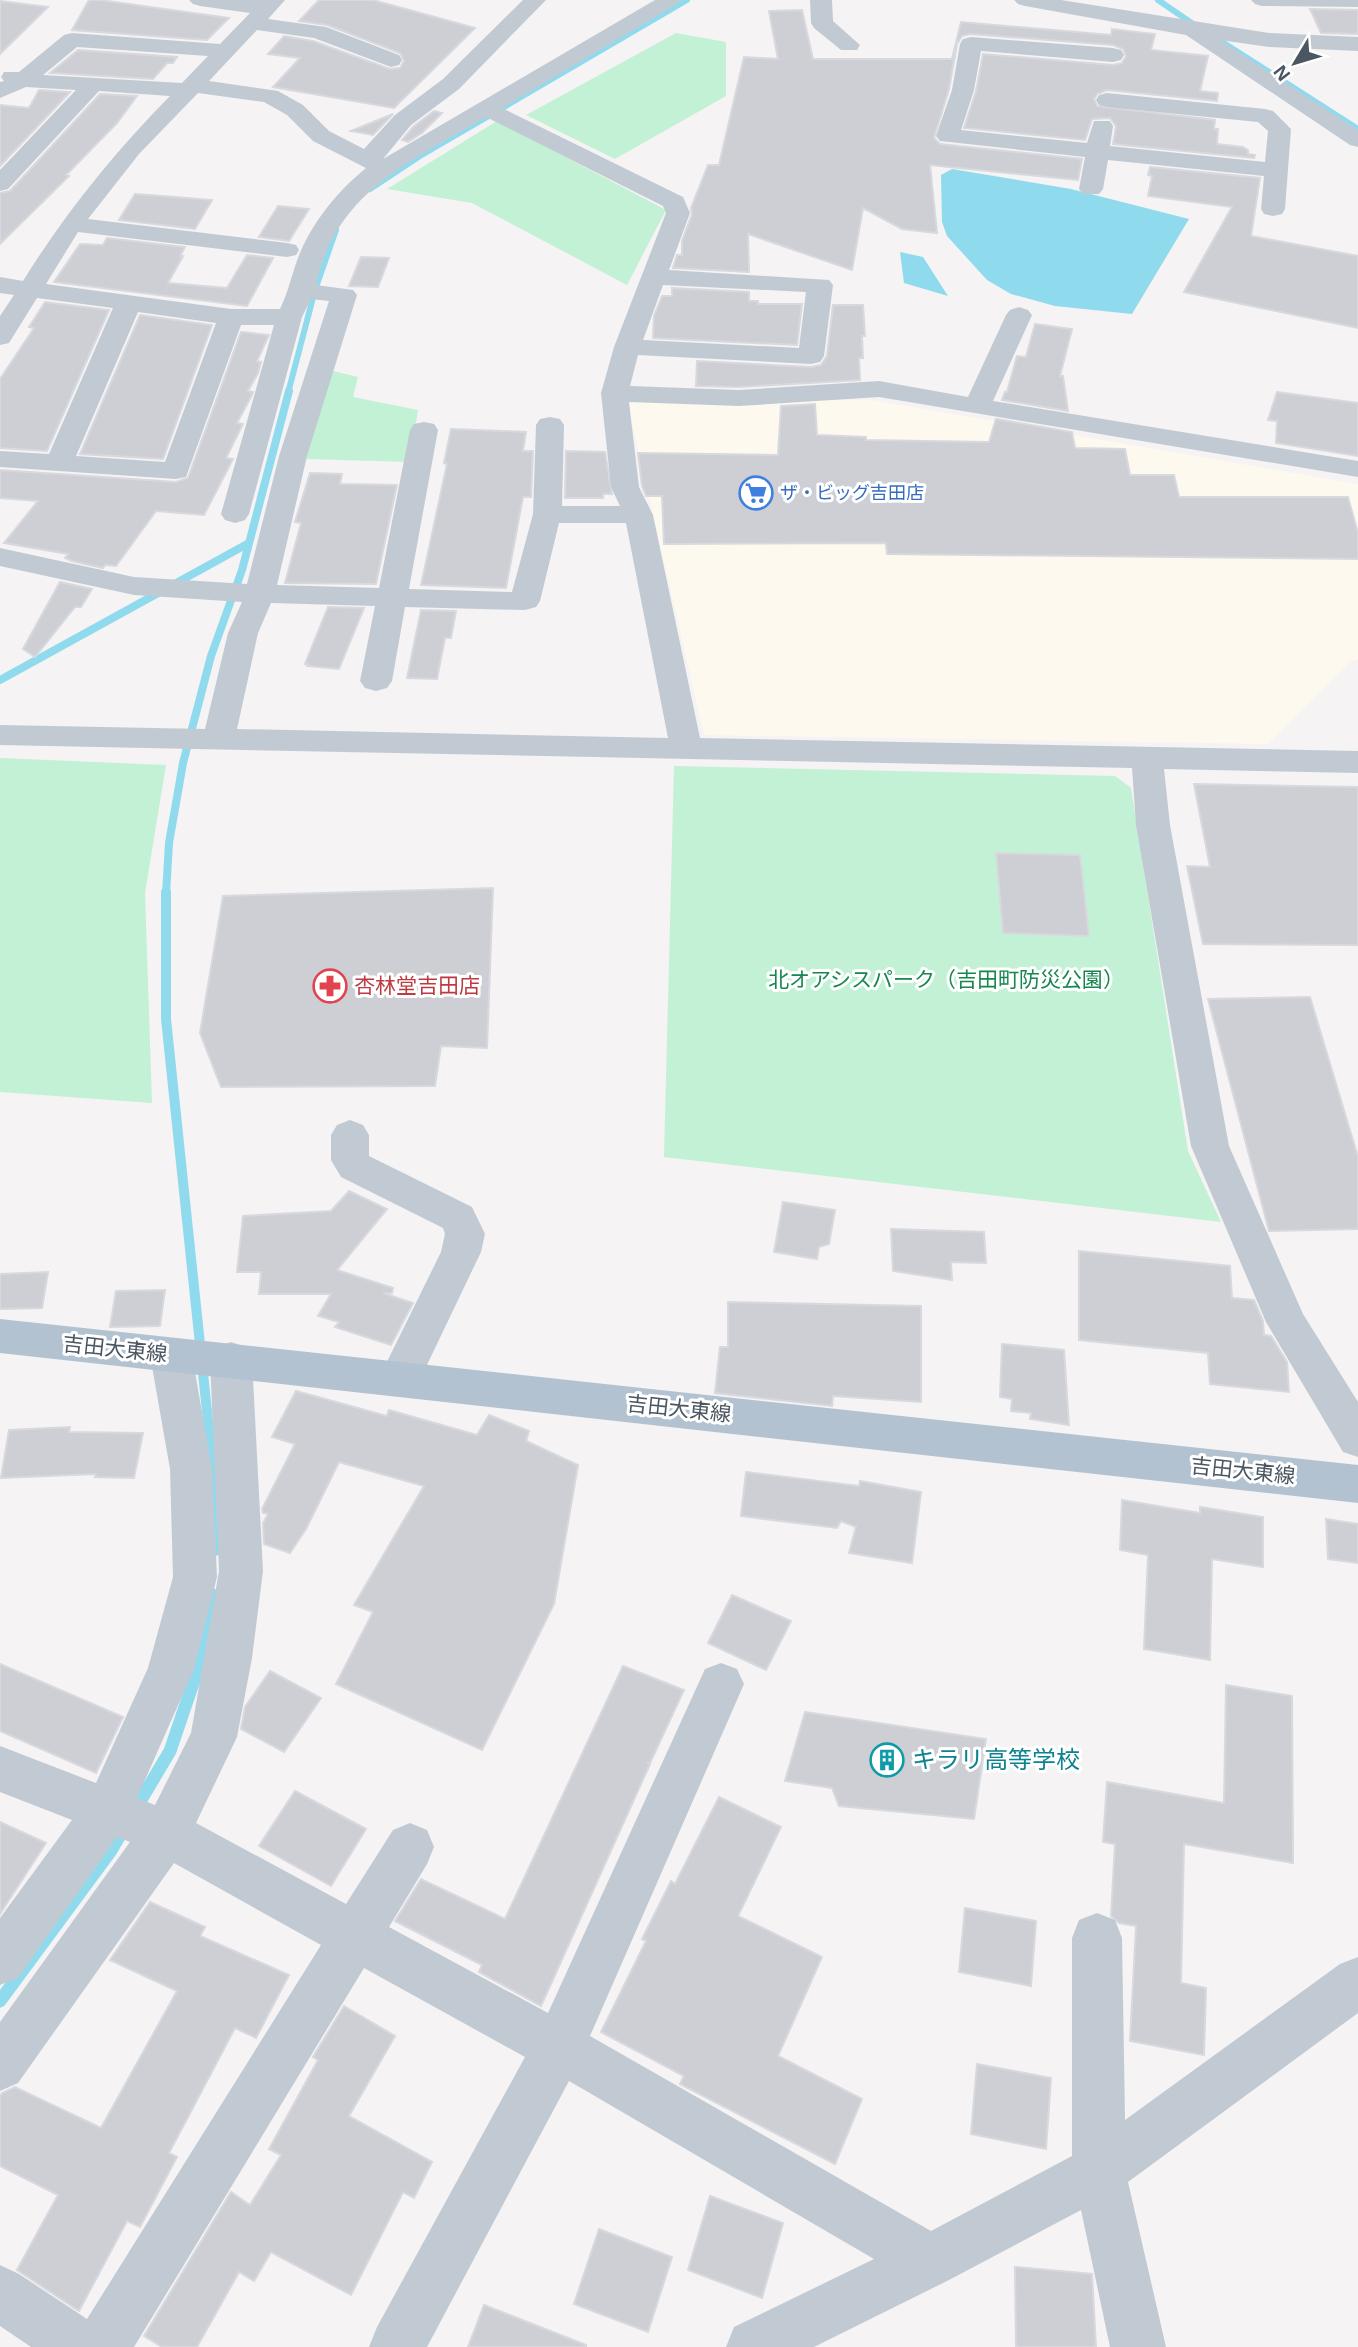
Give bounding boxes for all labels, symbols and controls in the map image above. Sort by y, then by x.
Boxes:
north arrow [1260,28,1330,98]
text: N [1269,61,1294,85]
supermarket icon: ザ・ビッグ吉田店 [737,474,775,512]
place label: ザ・ビッグ吉田店 [780,483,924,503]
pharmacy icon: 杏林堂吉田店 [311,967,349,1005]
park label: 北オアシスパーク（吉田町防災公園） [768,968,1124,991]
place label: 杏林堂吉田店 [354,974,480,997]
street label: 吉田大東線 [62,1332,168,1365]
street label: 吉田大東線 [626,1392,732,1425]
street label: 吉田大東線 [1190,1454,1296,1487]
building icon: キラリ高等学校 [868,1741,906,1779]
place label: キラリ高等学校 [912,1746,1080,1773]

